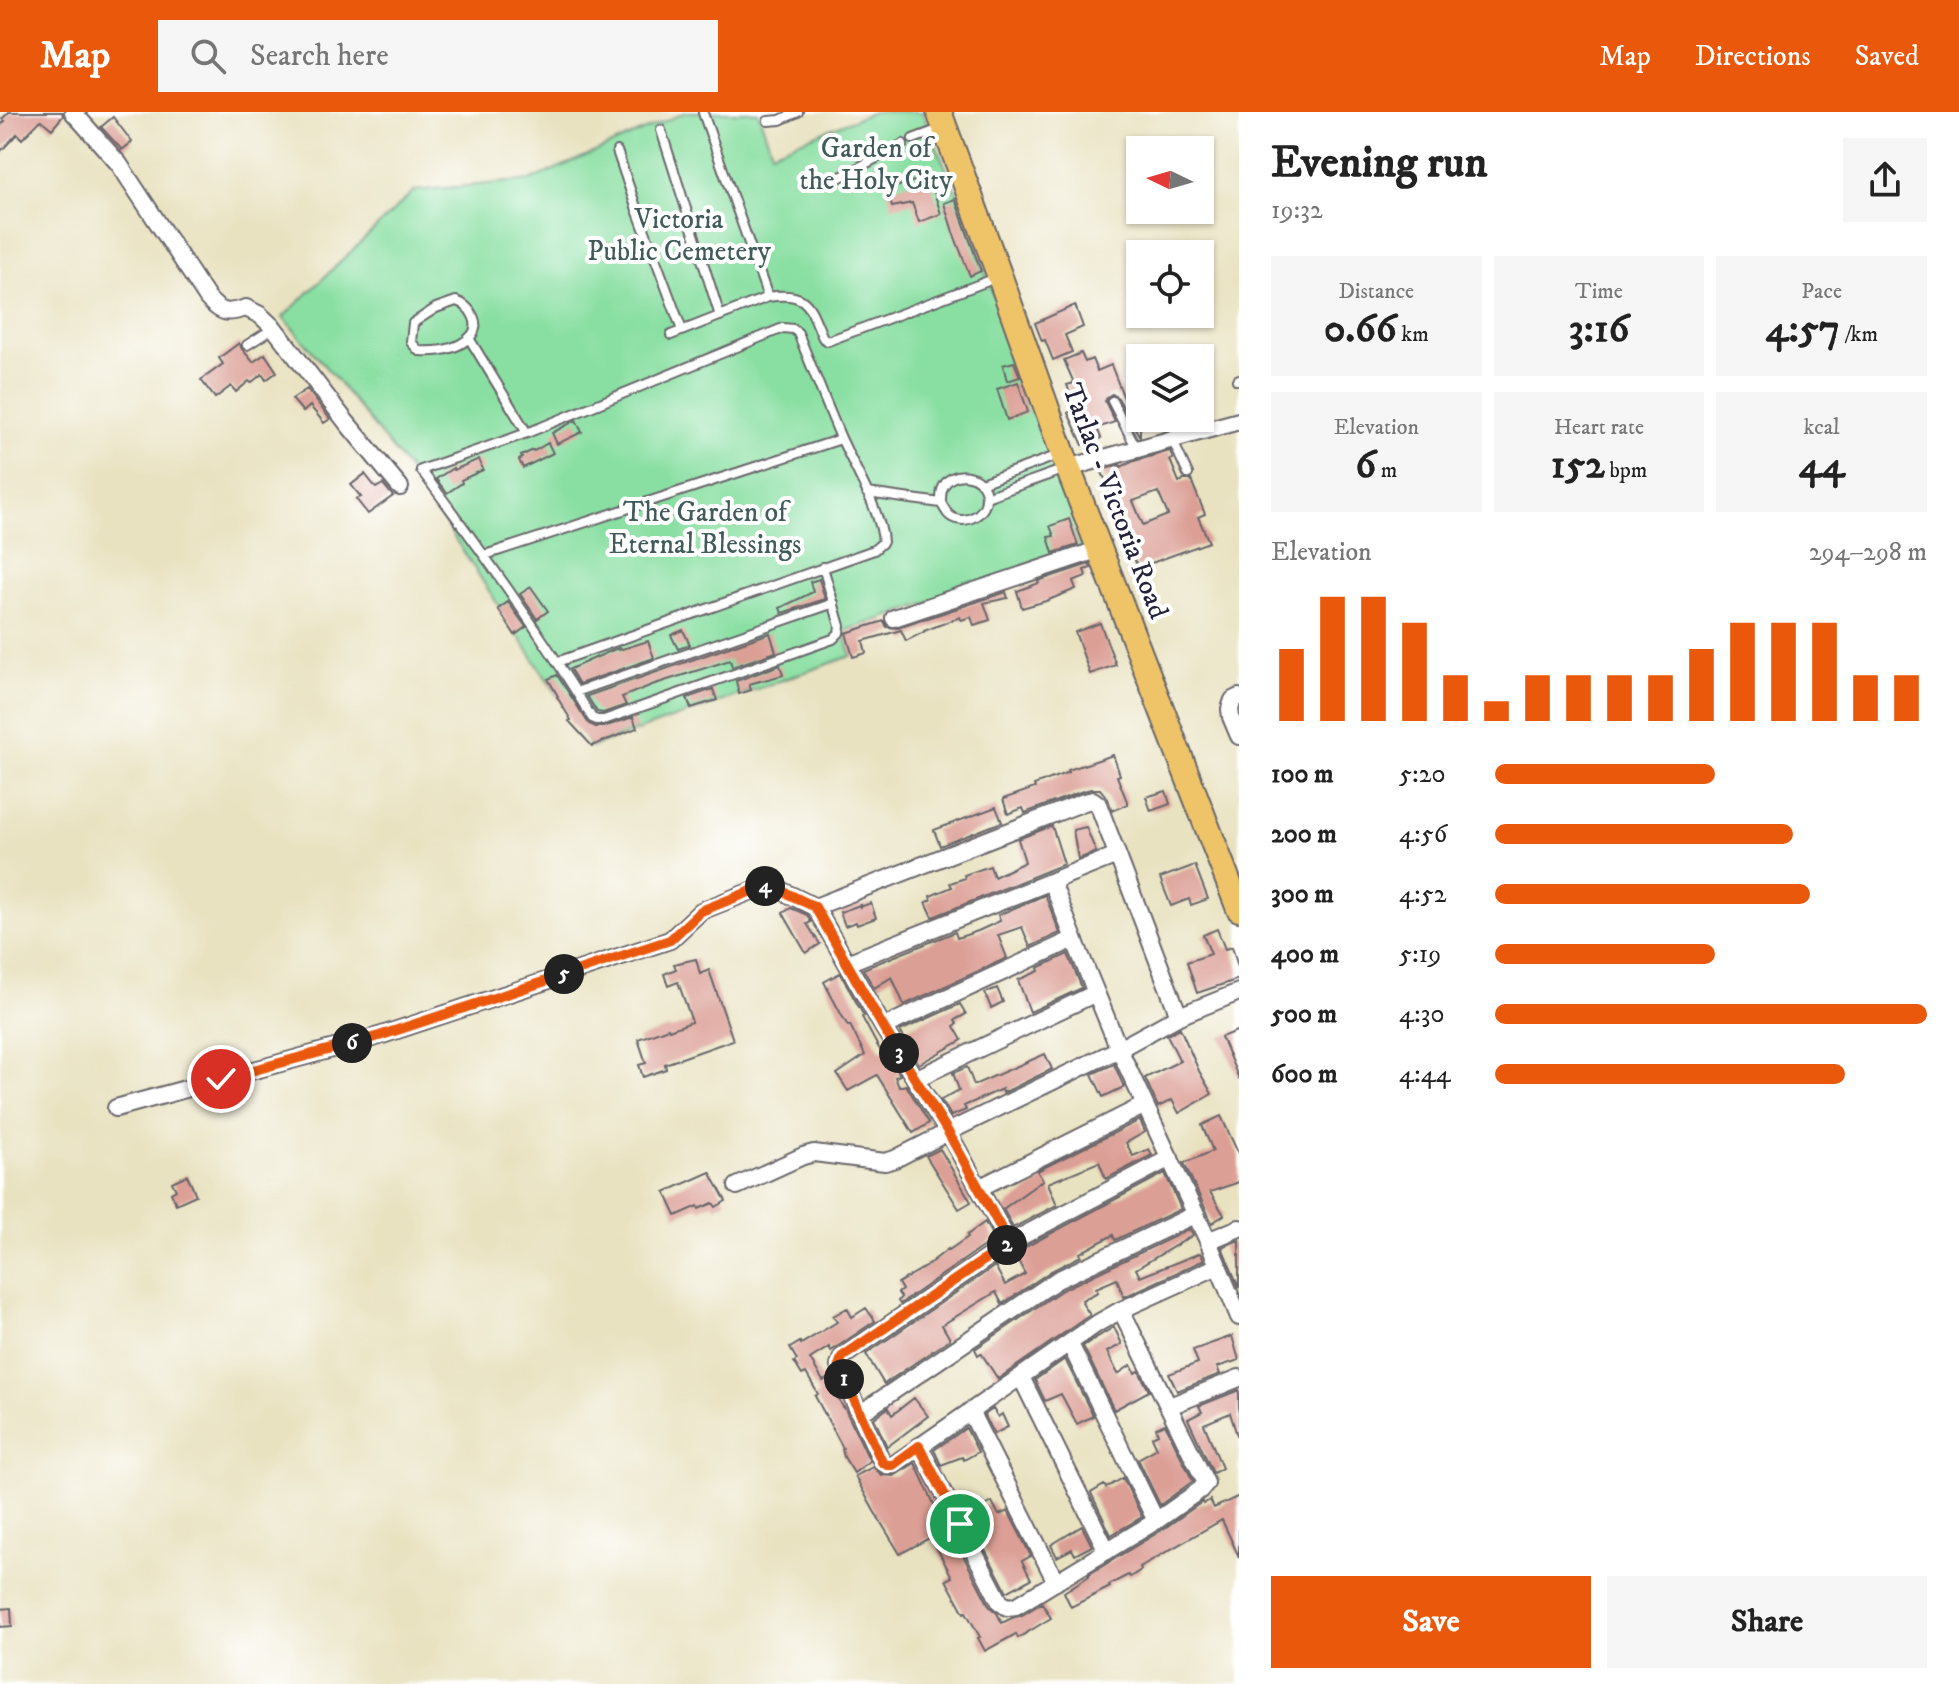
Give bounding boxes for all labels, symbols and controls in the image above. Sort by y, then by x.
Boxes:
search box [158,20,718,92]
text: Map [40,32,110,80]
icon: search [186,34,230,78]
text: Search here [250,38,389,75]
text: Map [1599,39,1651,74]
text: Directions [1695,39,1811,74]
text: Saved [1855,39,1919,74]
park label: Garden of the Holy City [800,131,953,198]
north arrow [1126,136,1214,224]
map controls [1126,136,1214,432]
text: Evening run [1271,136,1488,191]
button: share [1843,138,1927,222]
text: 19:32 [1271,194,1323,227]
park label: Victoria Public Cemetery [587,202,771,269]
button: locate [1126,240,1214,328]
text: Distance [1338,278,1414,305]
text: Time [1575,278,1623,305]
text: Pace [1801,278,1842,305]
text: 0.66 [1324,305,1397,355]
text: 3:16 [1569,305,1629,355]
text: 4:57 [1765,305,1840,355]
text: km [1397,321,1429,348]
text: /km [1840,321,1878,348]
button: layers [1126,344,1214,432]
street label: Tarlac - Victoria Road [1054,378,1176,624]
text: Elevation [1334,414,1419,441]
text: Heart rate [1554,414,1644,441]
text: kcal [1804,414,1840,441]
text: 6 [1355,441,1376,491]
text: 152 [1551,441,1605,491]
text: 44 [1799,441,1845,491]
text: m [1376,457,1397,484]
text: bpm [1605,457,1647,484]
park label: The Garden of Eternal Blessings [609,495,801,562]
text: Elevation [1271,536,1372,569]
text: 294–298 m [1809,536,1927,569]
text: 100 m [1271,758,1334,791]
text: 5:20 [1399,758,1445,791]
text: 200 m [1271,818,1337,851]
text: 4:56 [1399,818,1447,851]
pin: 4 [745,866,785,906]
text: 4 [759,872,771,899]
text: 300 m [1271,878,1334,911]
text: 4:52 [1399,878,1446,911]
text: 400 m [1271,938,1339,971]
text: 5:19 [1399,938,1441,971]
pin: 5 [544,954,584,994]
text: 5 [559,960,569,987]
text: 500 m [1271,998,1337,1031]
text: 4:30 [1399,998,1444,1031]
pin: 6 [332,1023,372,1063]
text: 6 [346,1029,358,1056]
pin: 3 [879,1033,919,1073]
text: 3 [895,1039,903,1066]
pin [187,1045,255,1113]
icon: check [199,1057,243,1101]
text: 600 m [1271,1058,1338,1091]
text: 4:44 [1399,1058,1451,1091]
pin: 2 [987,1225,1027,1265]
text: 2 [1002,1231,1012,1258]
pin: 1 [824,1359,864,1399]
text: 1 [840,1365,848,1392]
pin [926,1490,994,1558]
icon: arrive [938,1502,982,1546]
button: Save [1271,1576,1591,1668]
button: Share [1607,1576,1927,1668]

